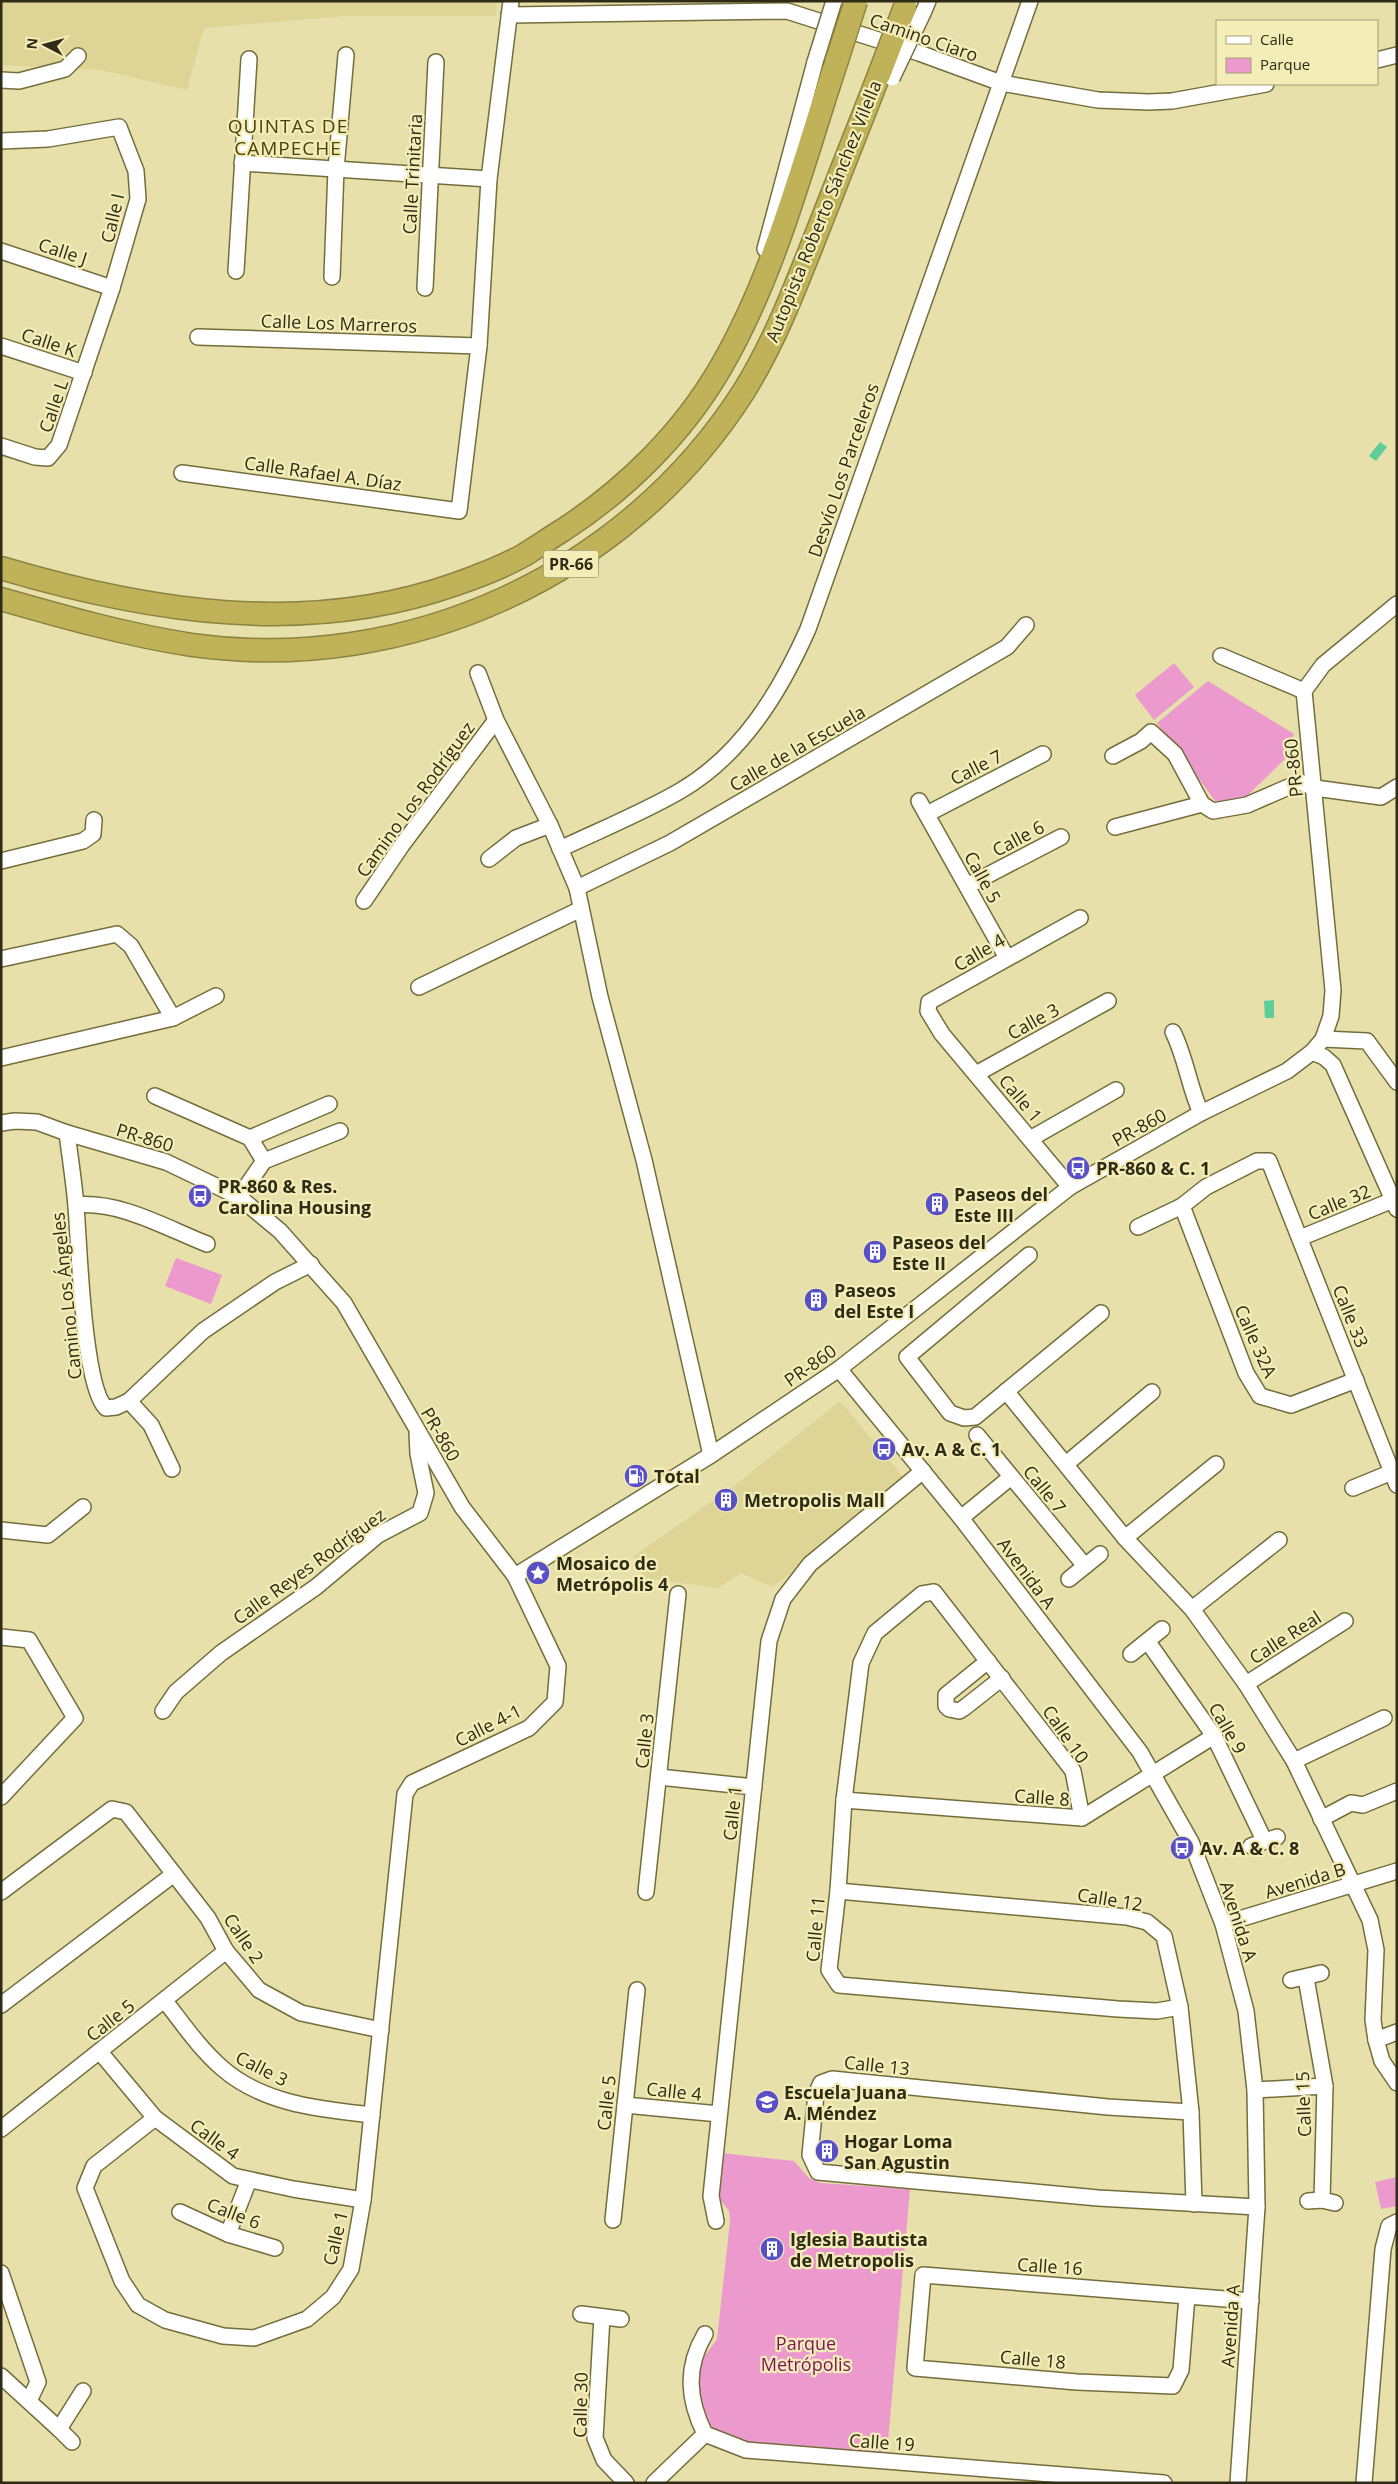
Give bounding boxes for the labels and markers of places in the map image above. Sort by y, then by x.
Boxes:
bus stop icon: PR-860 & C. 1 [1065,1155,1091,1181]
place label: PR-860 & C. 1 [1096,1156,1210,1180]
place label: PR-860 & Res. Carolina Housing [218,1174,371,1219]
place label: Paseos del Este III [954,1182,1048,1227]
bus stop icon: PR-860 & Res. Carolina Housing [187,1183,213,1209]
building icon: Paseos del Este III [924,1191,950,1217]
place label: Paseos del Este II [892,1230,986,1275]
building icon: Paseos del Este II [862,1239,888,1265]
place label: Paseos del Este I [834,1278,914,1323]
building icon: Paseos del Este I [803,1287,829,1313]
bus stop icon: Av. A & C. 1 [871,1436,897,1462]
place label: Av. A & C. 1 [902,1437,1001,1461]
fuel station icon: Total [623,1463,649,1489]
place label: Total [654,1464,700,1488]
building icon: Metropolis Mall [713,1487,739,1513]
place label: Metropolis Mall [744,1488,885,1512]
place label: Mosaico de Metrópolis 4 [556,1551,668,1596]
place icon: Mosaico de Metrópolis 4 [525,1560,551,1586]
bus stop icon: Av. A & C. 8 [1169,1835,1195,1861]
place label: Av. A & C. 8 [1200,1836,1299,1860]
place label: Escuela Juana A. Méndez [784,2080,907,2125]
school or university icon: Escuela Juana A. Méndez [754,2089,780,2115]
place label: Hogar Loma San Agustin [844,2129,953,2174]
building icon: Hogar Loma San Agustin [814,2138,840,2164]
place label: Iglesia Bautista de Metropolis [790,2227,928,2272]
building icon: Iglesia Bautista de Metropolis [759,2236,785,2262]

